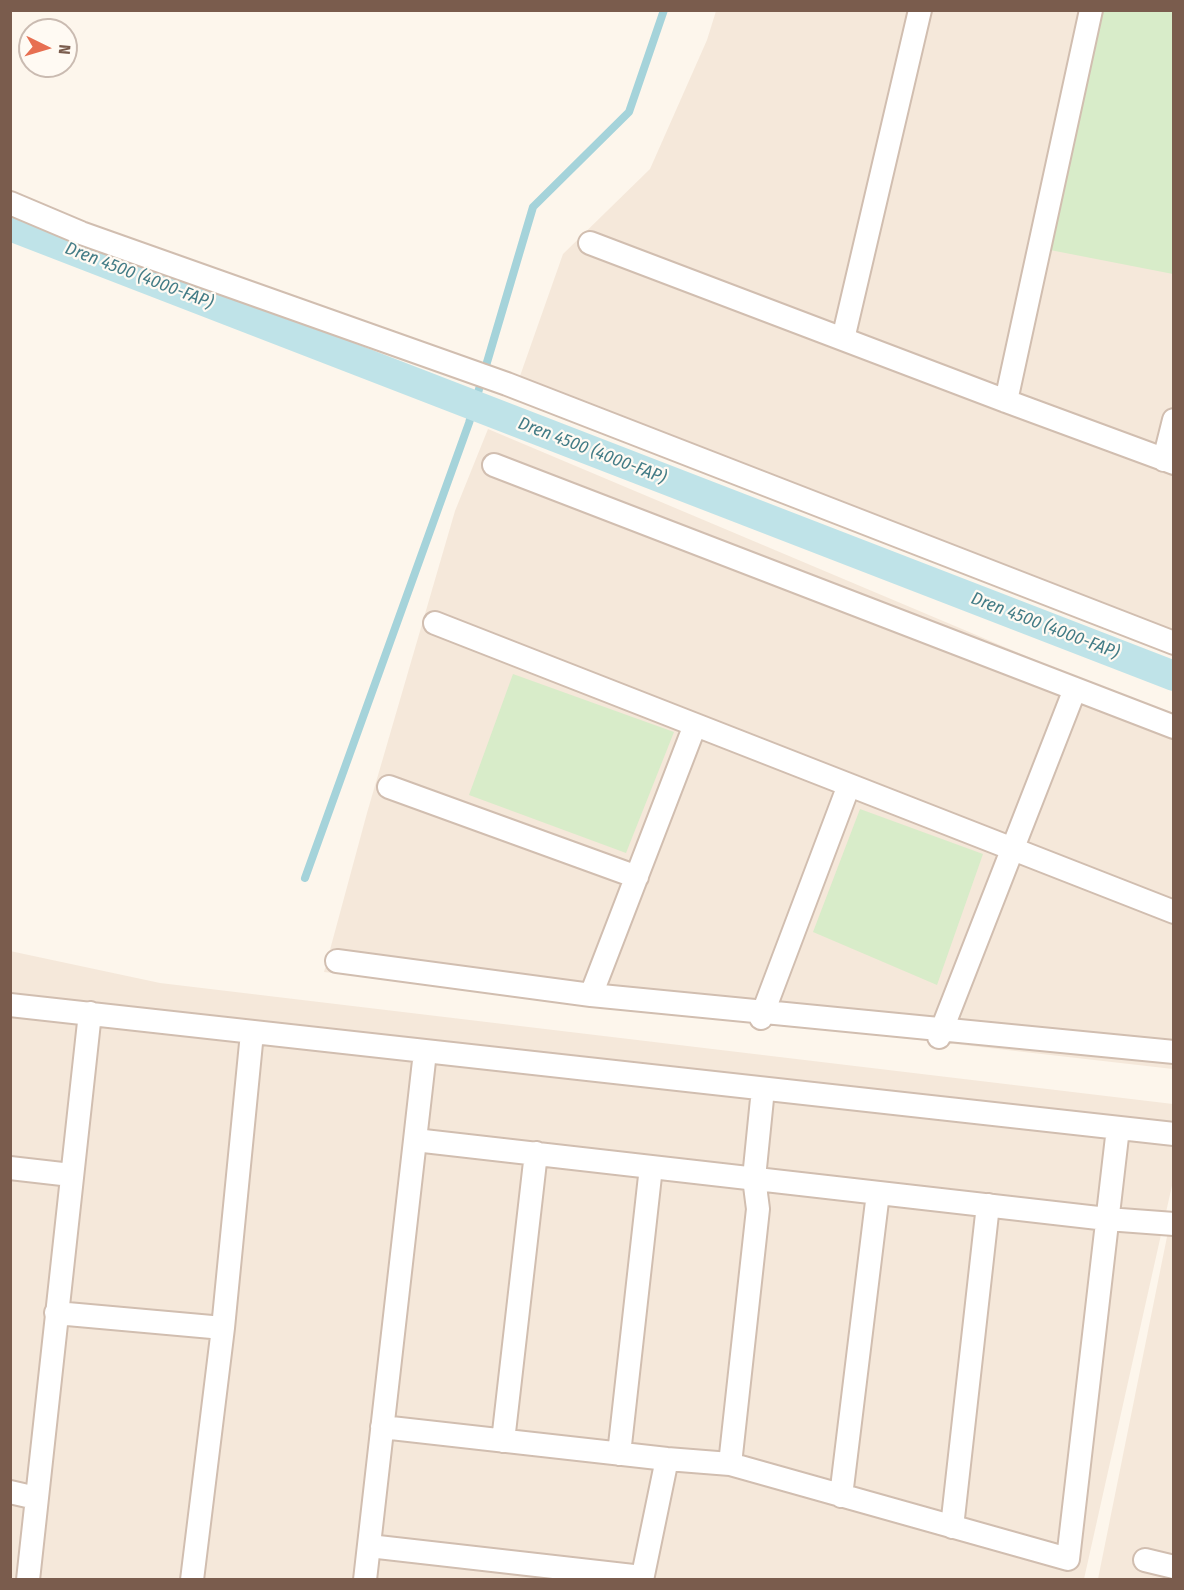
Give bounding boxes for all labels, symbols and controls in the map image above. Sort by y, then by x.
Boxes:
north arrow [18,18,78,78]
text: N [55,44,74,55]
water label: Dren 4500 (4000-FAP) [62,238,216,314]
water label: Dren 4500 (4000-FAP) [515,413,669,489]
water label: Dren 4500 (4000-FAP) [968,588,1122,664]

